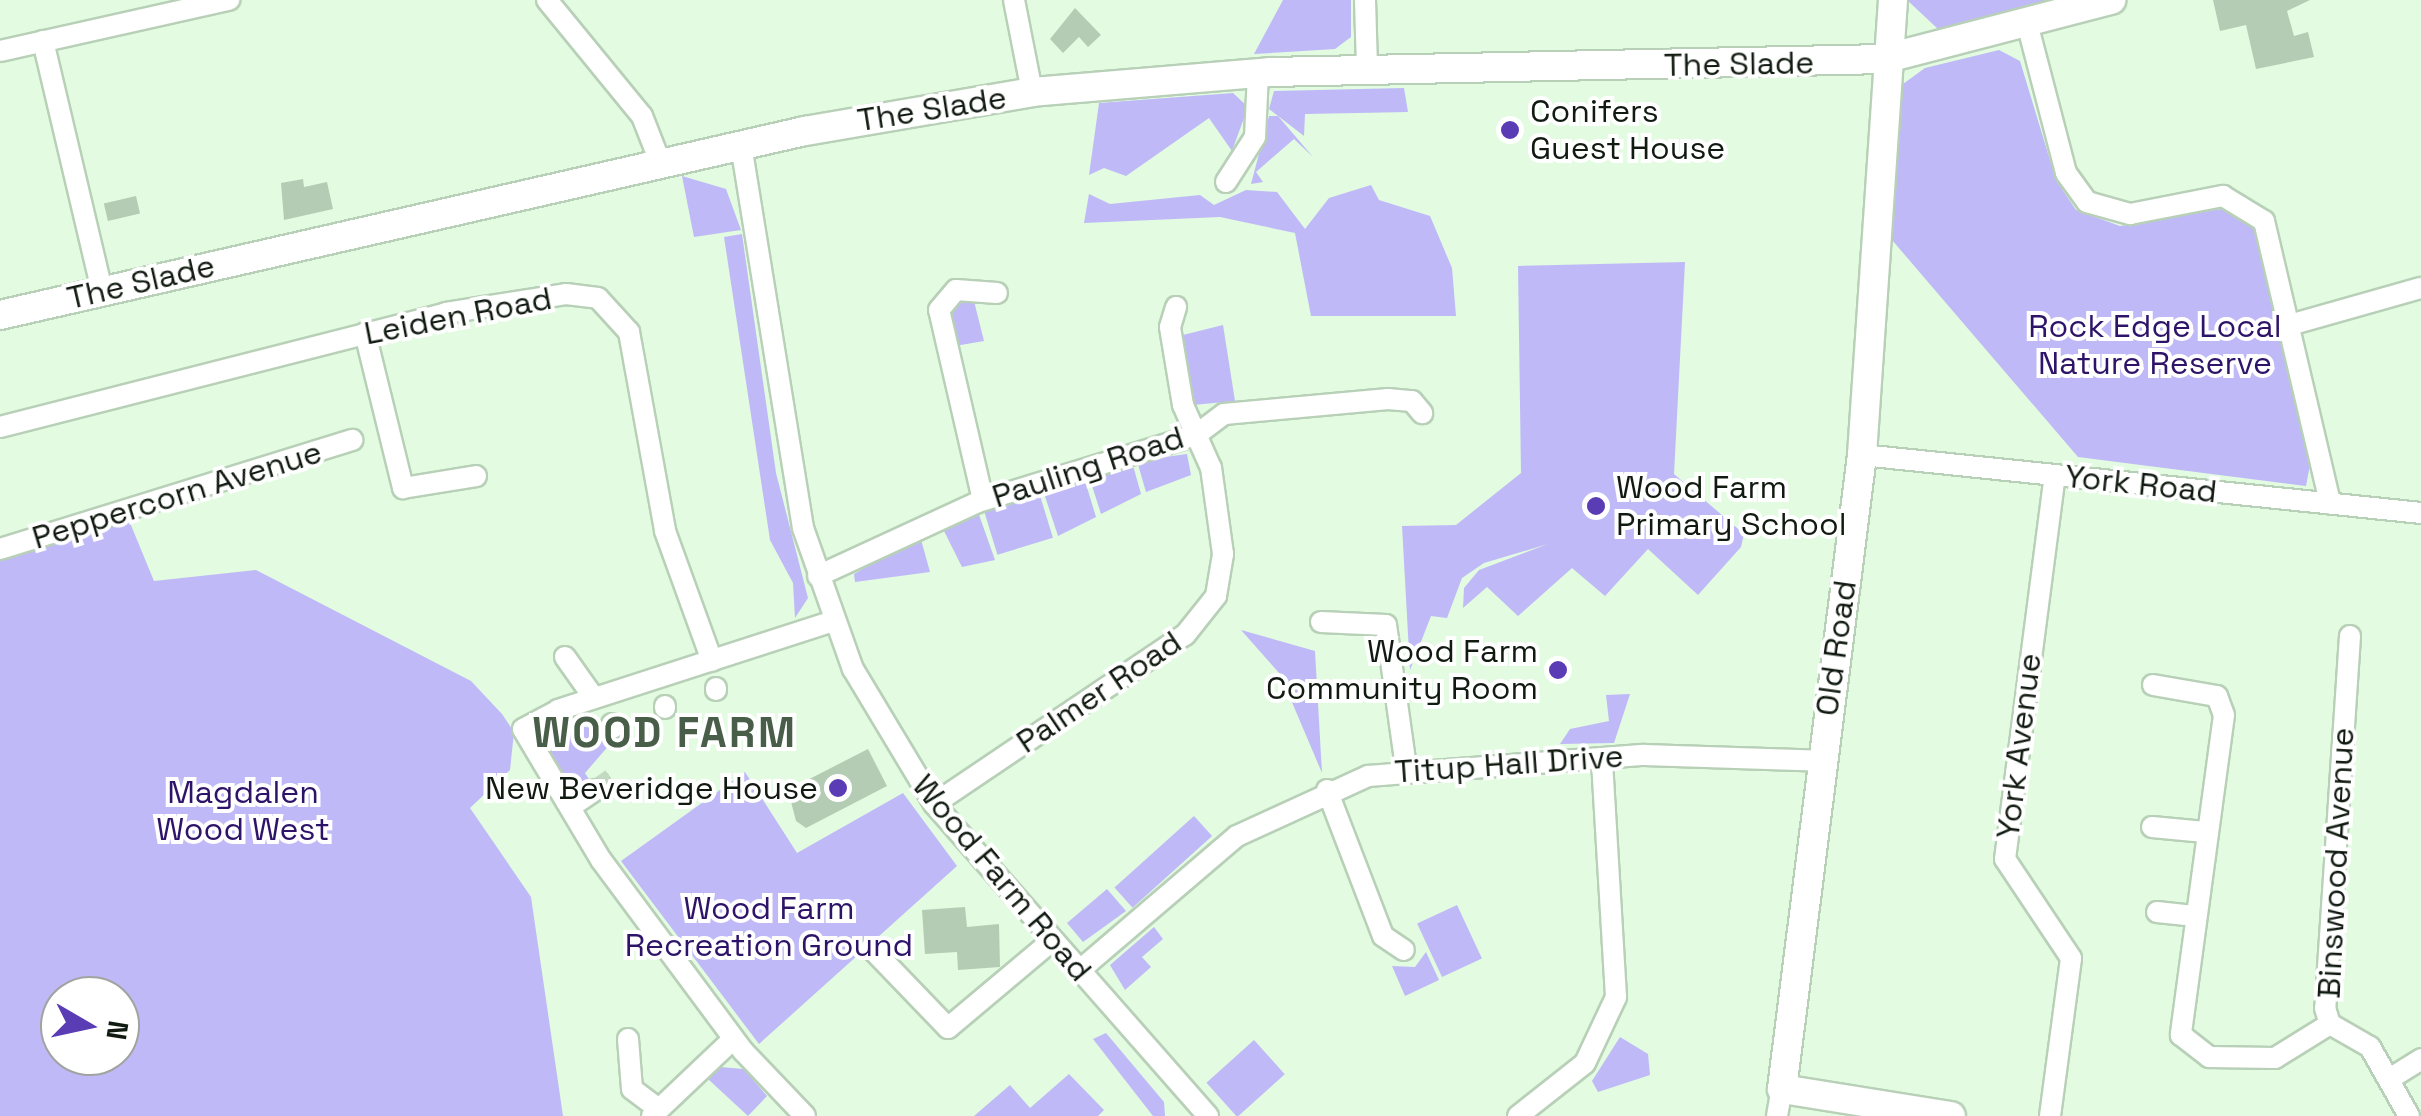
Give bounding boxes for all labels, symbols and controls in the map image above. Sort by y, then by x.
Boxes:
street label: The Slade [1663,43,1815,85]
street label: The Slade [855,78,1009,140]
place label: Conifers Guest House [1530,93,1725,168]
marker: Conifers Guest House [1499,119,1521,141]
street label: The Slade [63,246,219,318]
street label: Leiden Road [361,279,555,353]
park label: Rock Edge Local Nature Reserve [2028,308,2282,383]
street label: Pauling Road [987,418,1189,516]
street label: Peppercorn Avenue [27,433,327,557]
street label: York Road [2063,457,2219,511]
place label: Wood Farm Primary School [1616,469,1847,544]
marker: Wood Farm Primary School [1585,495,1607,517]
street label: Old Road [1807,578,1865,718]
street label: Palmer Road [1009,623,1189,761]
place label: Wood Farm Community Room [1266,633,1538,708]
street label: York Avenue [1989,651,2049,841]
marker: Wood Farm Community Room [1547,659,1569,681]
district label: WOOD FARM [532,708,798,758]
street label: Binswood Avenue [2310,726,2362,1000]
street label: Titup Hall Drive [1393,737,1625,791]
street label: Wood Farm Road [904,767,1100,989]
place label: New Beveridge House [485,769,818,807]
park label: Magdalen Wood West [156,774,330,849]
marker: New Beveridge House [827,777,849,799]
park label: Wood Farm Recreation Ground [625,890,913,965]
north arrow [40,976,140,1076]
text: N [98,1018,137,1042]

